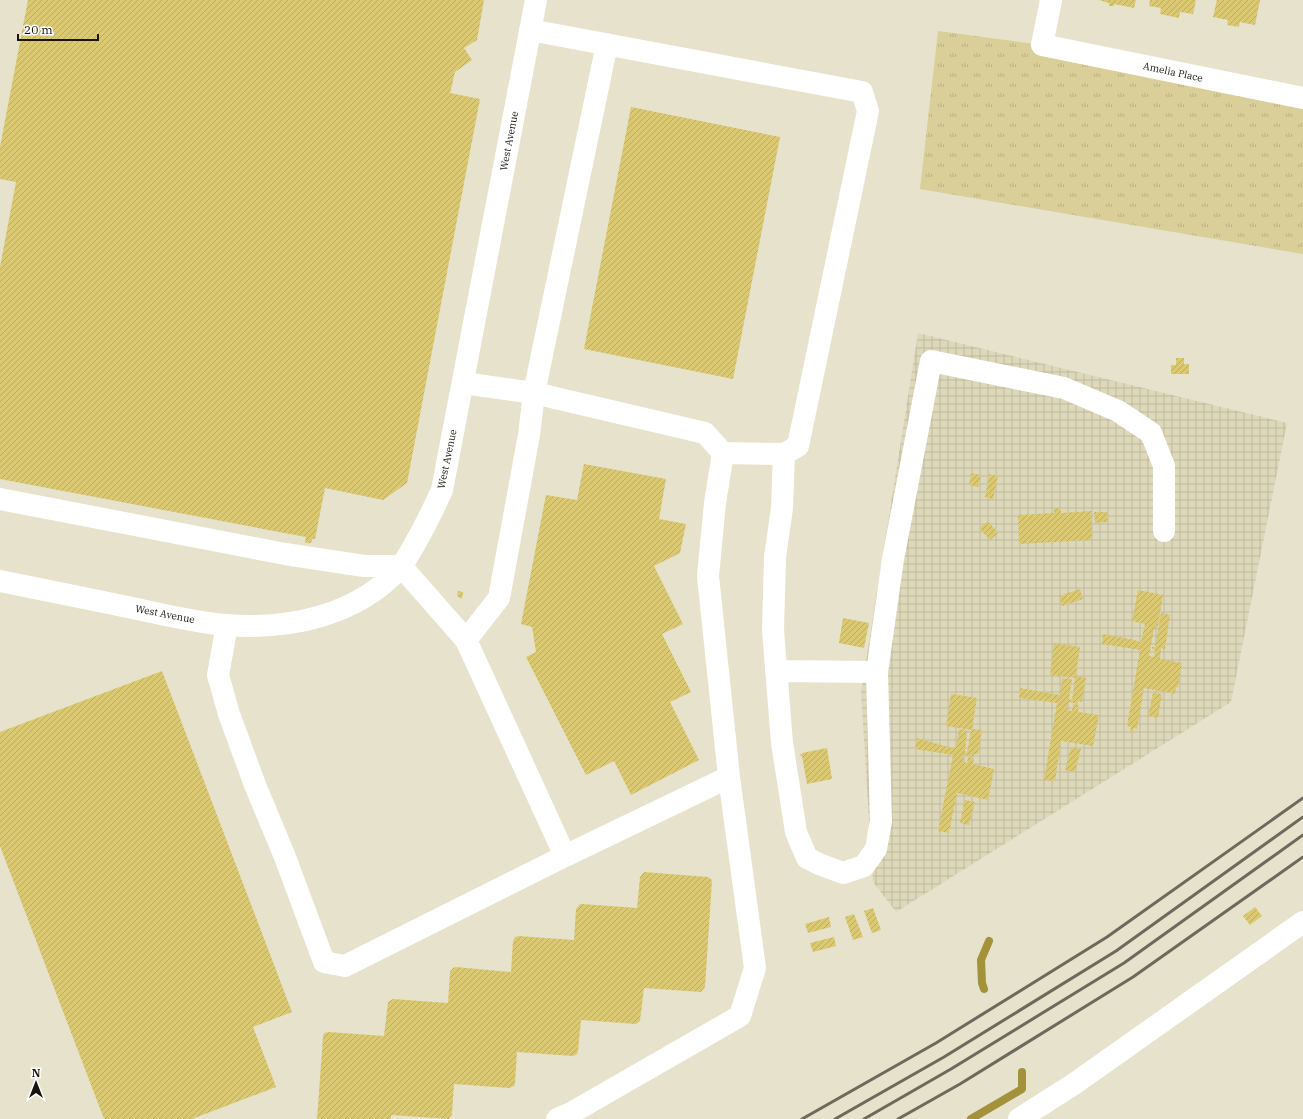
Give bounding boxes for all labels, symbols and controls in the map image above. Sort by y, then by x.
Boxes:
scale bar [18,16,98,42]
text: 20 m [24,22,53,37]
street label: Amelia Place [1142,59,1204,85]
street label: West Avenue [497,110,521,172]
street label: West Avenue [434,428,460,490]
street label: West Avenue [134,602,196,626]
north arrow [16,1063,56,1103]
text: N [32,1066,41,1080]

